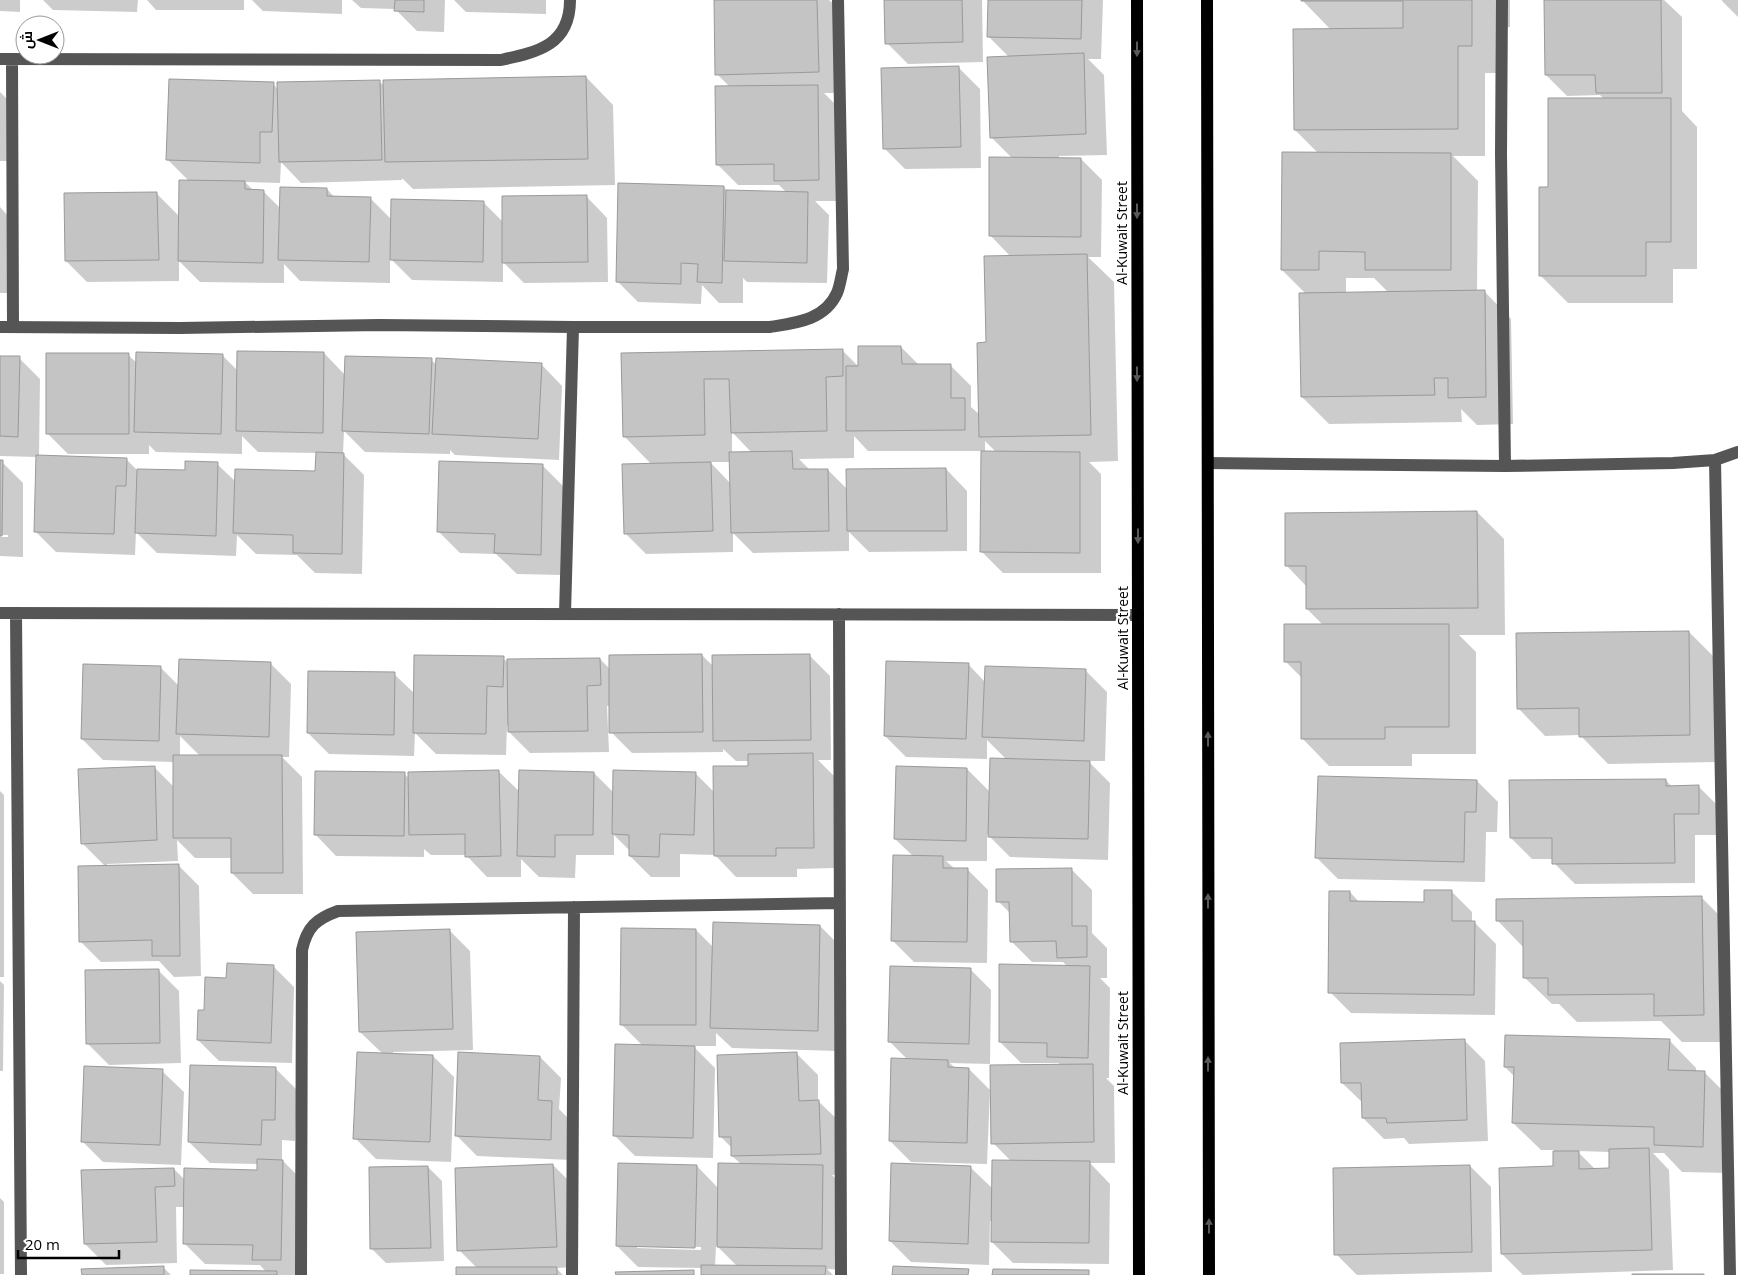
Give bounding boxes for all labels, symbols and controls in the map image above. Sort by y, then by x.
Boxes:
north arrow [15,15,65,65]
text: ش [17,31,36,49]
one-way arrow [1133,41,1141,57]
street label: Al-Kuwait Street [1112,181,1131,285]
one-way arrow [1133,203,1141,219]
one-way arrow [1133,366,1141,382]
one-way arrow [1134,528,1142,544]
street label: Al-Kuwait Street [1113,586,1132,690]
one-way arrow [1204,731,1212,747]
one-way arrow [1204,893,1212,909]
street label: Al-Kuwait Street [1113,991,1132,1095]
one-way arrow [1204,1056,1212,1072]
one-way arrow [1205,1218,1213,1234]
scale bar [18,1228,119,1260]
text: 20 m [25,1234,60,1254]

